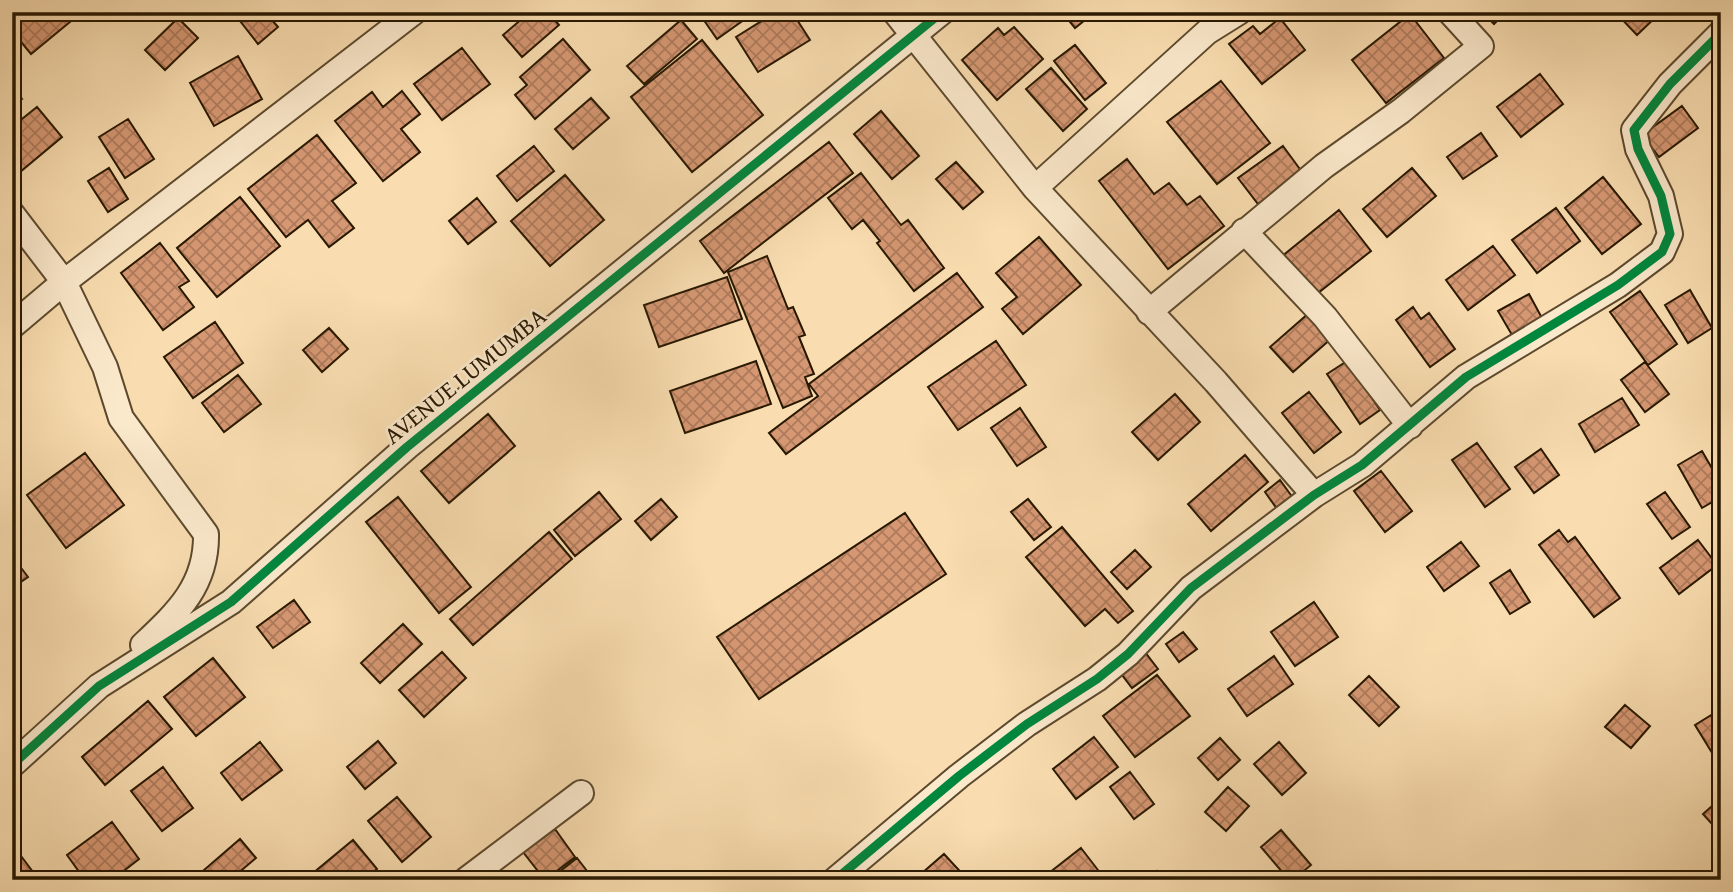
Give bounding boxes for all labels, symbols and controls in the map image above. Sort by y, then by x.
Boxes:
street label: AVENUE LUMUMBA [376,299,554,452]

